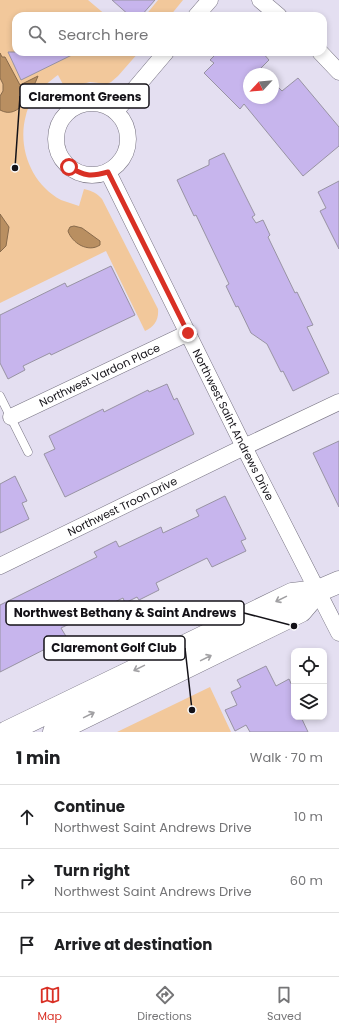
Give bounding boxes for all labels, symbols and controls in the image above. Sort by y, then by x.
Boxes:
search box [12,12,327,56]
icon: search [26,23,48,45]
text: Search here [58,24,148,45]
north arrow [243,68,279,104]
callout: Claremont Greens [20,84,149,108]
text: Claremont Greens [28,88,142,105]
route start [60,158,78,176]
route end [179,324,197,342]
street label: Northwest Vardon Place [36,339,163,411]
street label: Northwest Saint Andrews Drive [189,346,278,503]
street label: Northwest Troon Drive [65,473,180,540]
one-way arrow [275,596,287,603]
callout: Northwest Bethany & Saint Andrews [6,601,244,625]
text: Northwest Bethany & Saint Andrews [14,604,237,621]
callout: Claremont Golf Club [44,636,185,660]
text: Claremont Golf Club [51,639,177,656]
map controls [291,648,327,720]
button: locate [291,648,327,684]
one-way arrow [199,654,211,661]
one-way arrow [133,665,145,672]
button: layers [291,684,327,720]
one-way arrow [83,711,95,718]
text: 1 min [16,746,60,770]
text: Walk · 70 m [250,748,323,767]
text: Continue [54,796,125,817]
icon: ahead [16,806,38,828]
text: 10 m [294,807,323,826]
text: Northwest Saint Andrews Drive [54,818,252,837]
text: Turn right [54,860,130,881]
icon: right [16,870,38,892]
text: 60 m [290,871,323,890]
text: Northwest Saint Andrews Drive [54,882,252,901]
icon: arrive [16,934,38,956]
text: Arrive at destination [54,934,212,955]
tab: Map [38,984,62,1025]
tab: Directions [137,984,192,1025]
tab: Saved [267,984,301,1025]

